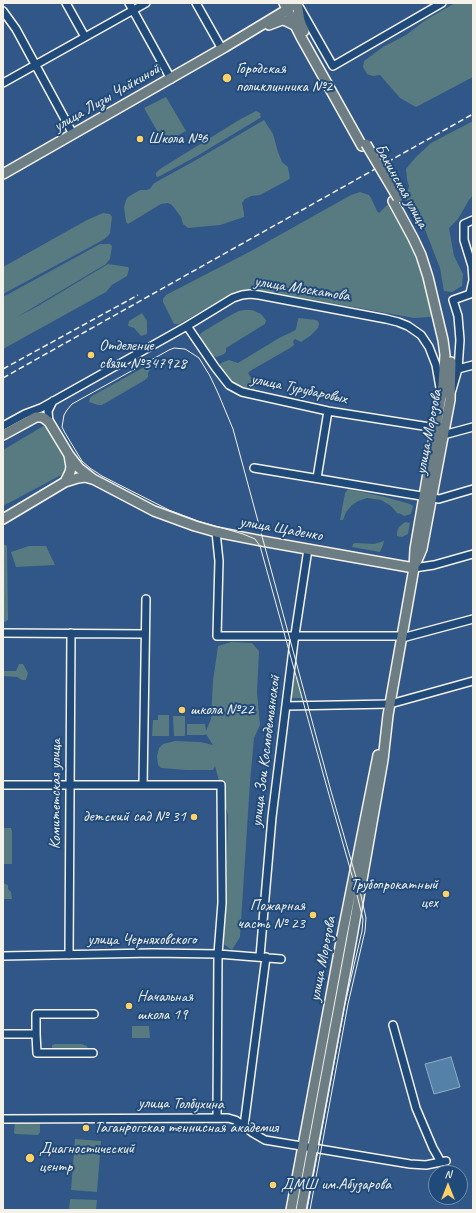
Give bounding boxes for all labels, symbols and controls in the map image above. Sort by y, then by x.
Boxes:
place label: Городская поликлинника №2 [236,59,332,97]
street label: улица Лизы Чайкиной [50,60,164,136]
marker: Городская поликлинника №2 [221,72,233,84]
place label: Школа №6 [148,129,208,149]
marker: Школа №6 [135,134,145,144]
street label: Бакинская улица [370,140,432,232]
street label: улица Москатова [253,272,351,306]
place label: Отделение связи №347928 [99,336,186,374]
marker: Отделение связи №347928 [86,350,96,360]
street label: улица Турубаровых [249,369,349,409]
street label: улица Морозова [411,388,447,476]
street label: улица Щаденко [238,512,324,546]
street label: улица Зои Космодемьянской [247,674,285,828]
place label: школа №22 [190,700,254,720]
marker: школа №22 [177,705,187,715]
street label: Комитетская улица [46,739,66,849]
place label: детский сад № 31 [83,807,186,827]
marker: детский сад № 31 [189,812,199,822]
place label: Трубопрокатный цех [350,875,438,913]
marker: Трубопрокатный цех [441,889,451,899]
place label: Пожарная часть № 23 [238,896,305,934]
marker: Пожарная часть № 23 [308,910,318,920]
street label: улица Морозова [305,915,341,1003]
street label: улица Черняховского [88,930,196,950]
place label: Начальная школа 19 [137,987,193,1025]
marker: Начальная школа 19 [124,1001,134,1011]
street label: улица Толбухина [138,1094,224,1114]
place label: Таганрогская теннисная академия [94,1118,278,1138]
marker: Таганрогская теннисная академия [81,1123,91,1133]
place label: Диагностический центр [39,1139,134,1177]
marker: Диагностический центр [24,1152,36,1164]
north arrow [428,1165,468,1205]
text: N [445,1167,451,1181]
place label: ДМШ им.Абузарова [281,1175,391,1195]
marker: ДМШ им.Абузарова [268,1180,278,1190]

